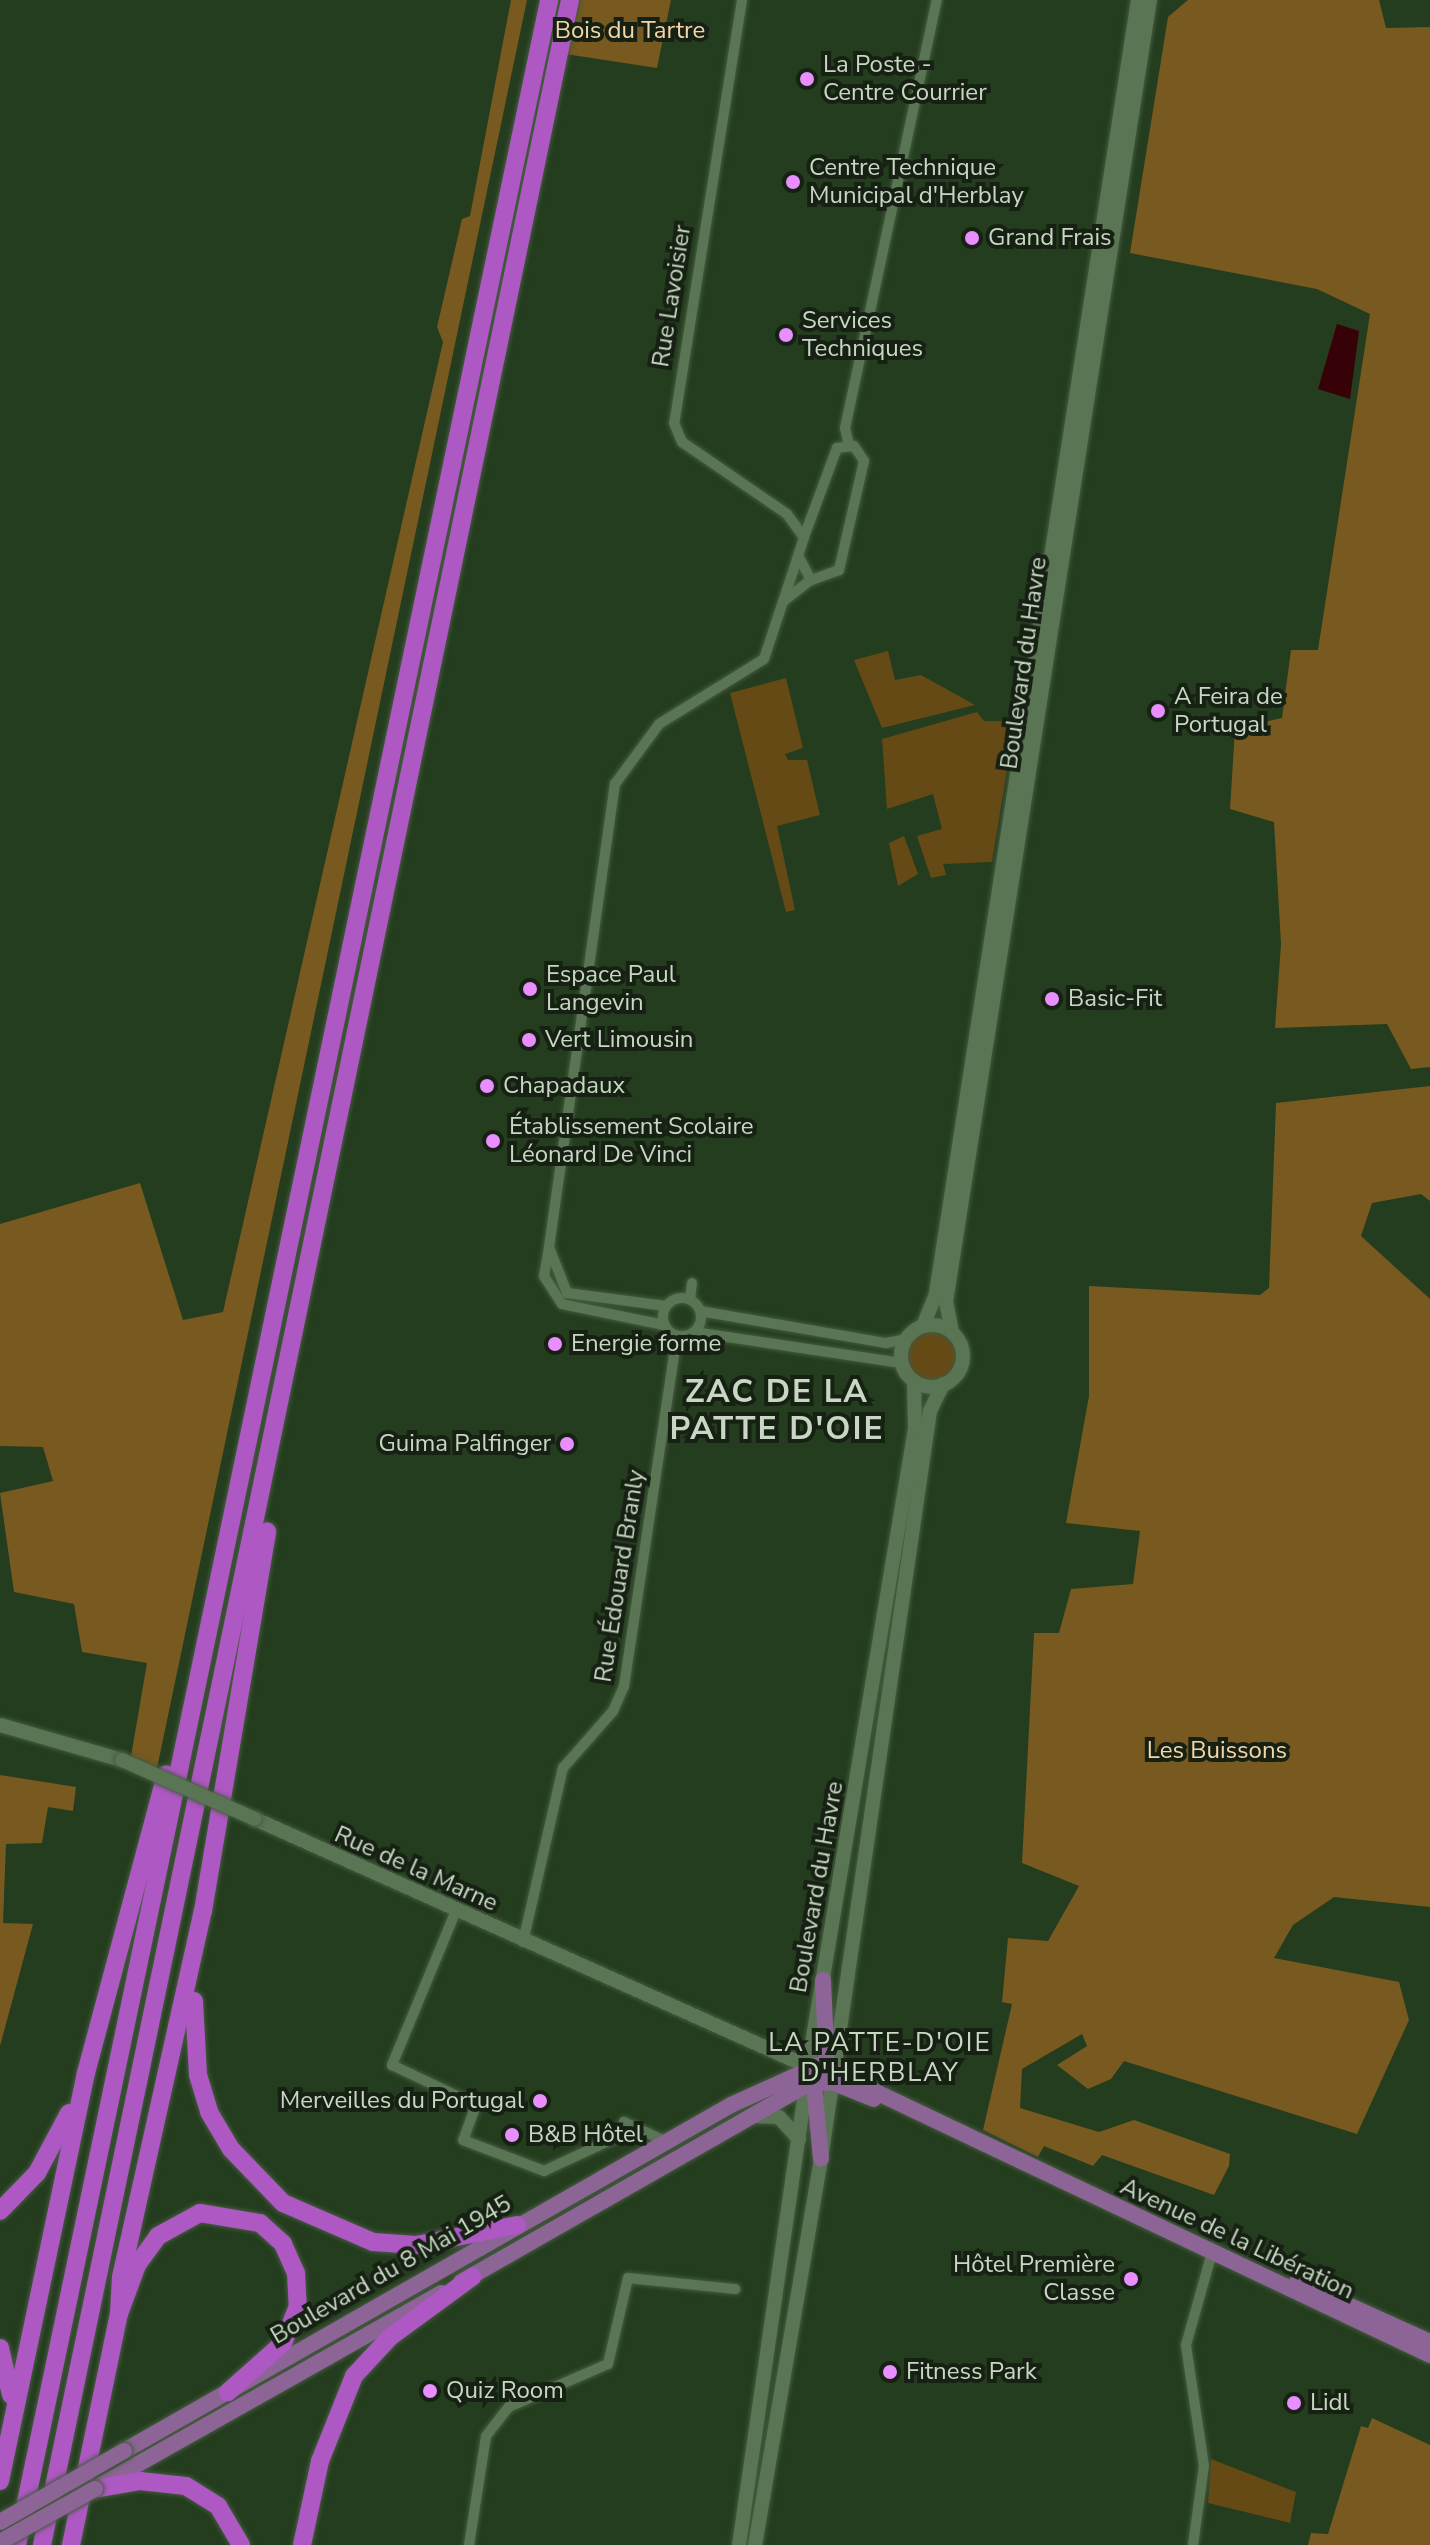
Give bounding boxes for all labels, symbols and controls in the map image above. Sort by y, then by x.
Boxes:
park label: Bois du Tartre [555,17,705,45]
place label: La Poste - Centre Courrier [823,51,987,107]
marker: La Poste - Centre Courrier [798,70,816,88]
place label: Centre Technique Municipal d'Herblay [809,154,1024,210]
marker: Centre Technique Municipal d'Herblay [784,173,802,191]
street label: Rue Lavoisier [647,223,697,369]
place label: Grand Frais [988,224,1112,252]
marker: Grand Frais [963,229,981,247]
place label: Services Techniques [802,307,923,363]
marker: Services Techniques [777,326,795,344]
street label: Boulevard du Havre [995,555,1053,771]
place label: A Feira de Portugal [1174,683,1283,739]
marker: A Feira de Portugal [1149,702,1167,720]
place label: Espace Paul Langevin [546,961,676,1017]
marker: Espace Paul Langevin [521,980,539,998]
place label: Basic-Fit [1068,985,1162,1013]
marker: Basic-Fit [1043,990,1061,1008]
place label: Vert Limousin [545,1026,693,1054]
marker: Vert Limousin [520,1031,538,1049]
place label: Chapadaux [503,1072,625,1100]
marker: Chapadaux [478,1077,496,1095]
place label: Établissement Scolaire Léonard De Vinci [509,1113,754,1169]
marker: Établissement Scolaire Léonard De Vinci [484,1132,502,1150]
place label: Energie forme [571,1330,721,1358]
marker: Energie forme [546,1335,564,1353]
district label: ZAC DE LA PATTE D'OIE [669,1374,885,1449]
place label: Guima Palfinger [378,1430,551,1458]
marker: Guima Palfinger [558,1435,576,1453]
street label: Rue Édouard Branly [589,1468,651,1684]
park label: Les Buissons [1147,1737,1287,1765]
street label: Boulevard du Havre [784,1779,850,1995]
street label: Rue de la Marne [330,1820,502,1918]
district label: LA PATTE-D'OIE D'HERBLAY [768,2027,992,2088]
place label: Merveilles du Portugal [280,2087,524,2115]
marker: Merveilles du Portugal [531,2092,549,2110]
place label: B&B Hôtel [528,2121,643,2149]
marker: B&B Hôtel [503,2126,521,2144]
street label: Avenue de la Libération [1116,2172,1358,2306]
street label: Boulevard du 8 Mai 1945 [266,2189,516,2351]
place label: Hôtel Première Classe [953,2251,1115,2307]
marker: Hôtel Première Classe [1122,2270,1140,2288]
place label: Fitness Park [906,2358,1037,2386]
marker: Fitness Park [881,2363,899,2381]
place label: Quiz Room [446,2377,564,2405]
marker: Quiz Room [421,2382,439,2400]
place label: Lidl [1310,2389,1350,2417]
marker: Lidl [1285,2394,1303,2412]

